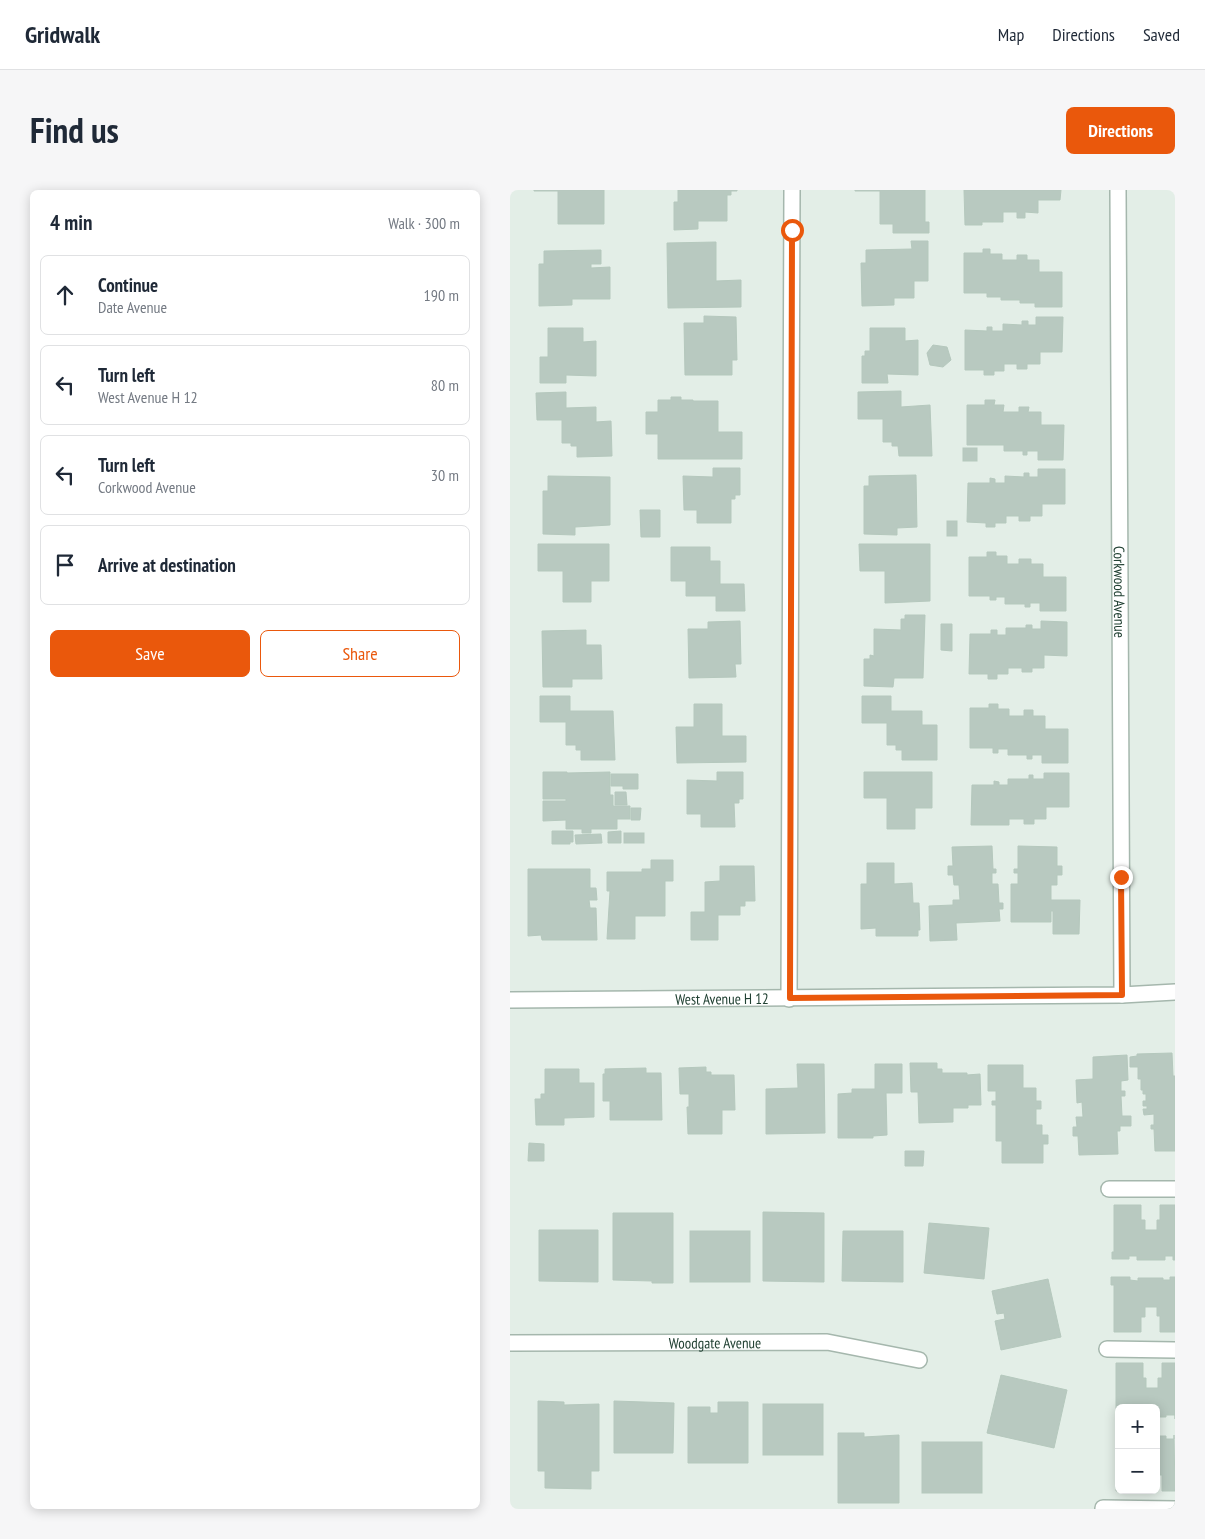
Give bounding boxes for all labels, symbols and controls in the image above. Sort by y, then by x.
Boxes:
text: Gridwalk [25,19,100,50]
text: Map [998,23,1024,46]
text: Directions [1052,23,1115,46]
text: Saved [1143,23,1180,46]
text: Find us [30,107,119,153]
button: Directions [1066,107,1175,154]
text: 4 min [50,209,92,236]
text: Walk · 300 m [388,213,460,233]
route start [781,219,804,242]
text: Continue [98,273,158,297]
icon: ahead [51,281,79,309]
text: 190 m [424,285,459,305]
text: Date Avenue [98,297,167,317]
text: Turn left [98,363,155,387]
icon: left [51,371,79,399]
text: 80 m [431,375,459,395]
text: West Avenue H 12 [98,387,198,407]
text: Turn left [98,453,155,477]
icon: left [51,461,79,489]
text: 30 m [431,465,459,485]
text: Corkwood Avenue [98,477,196,497]
street label: Corkwood Avenue [1110,546,1130,638]
icon: arrive [51,551,79,579]
text: Arrive at destination [98,553,236,577]
button: Save [50,630,250,677]
button: Share [260,630,460,677]
route end [1110,866,1133,889]
street label: West Avenue H 12 [675,988,769,1008]
street label: Woodgate Avenue [669,1333,761,1352]
map controls [1115,1404,1160,1494]
button: + [1115,1404,1160,1449]
button: − [1115,1449,1160,1494]

